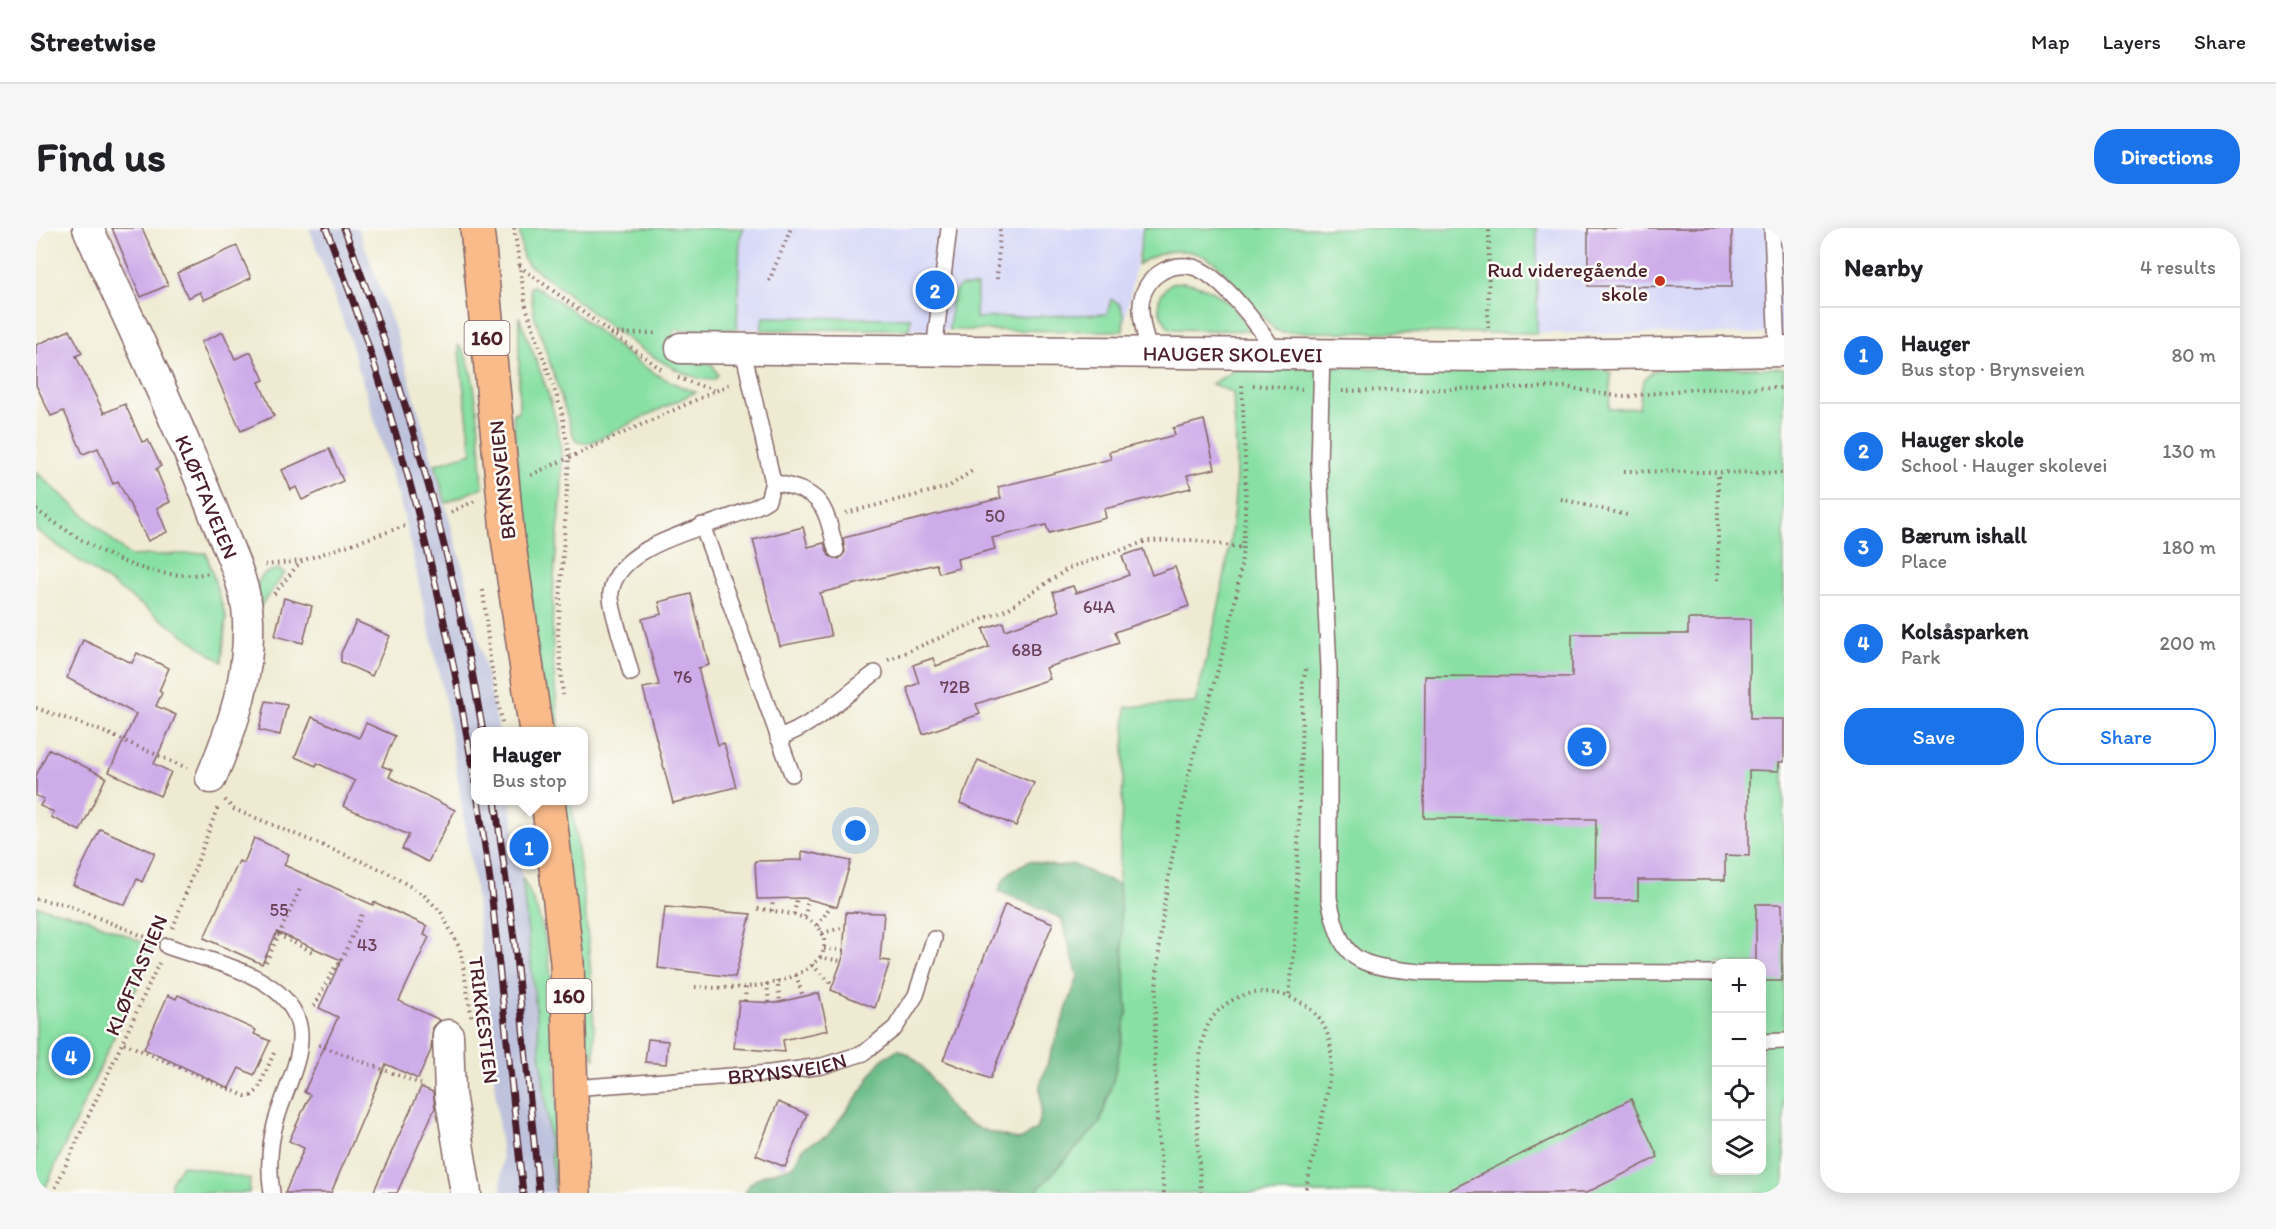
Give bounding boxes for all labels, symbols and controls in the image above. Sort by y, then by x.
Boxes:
text: Streetwise [30,24,156,58]
text: Map [2031,29,2070,54]
text: Layers [2103,29,2161,54]
text: Share [2194,29,2246,54]
button: Directions [2094,129,2240,184]
text: Find us [36,131,166,182]
text: Nearby [1844,251,1923,283]
text: 4 results [2140,255,2216,279]
place label: Rud videregående skole [1487,257,1648,306]
pin: 2 [916,268,954,312]
marker: Rud videregående skole [1653,274,1667,288]
road number: 160 [464,321,510,355]
text: Hauger [1901,330,1970,357]
street label: HAUGER SKOLEVEI [1143,340,1323,367]
text: 1 [1859,343,1868,367]
text: 80 m [2171,343,2216,367]
text: Bus stop · Brynsveien [1901,357,2085,381]
street label: BRYNSVEIEN [483,419,521,541]
text: Hauger skole [1901,426,2024,453]
street label: KLØFTAVEIEN [170,431,244,562]
text: 2 [1858,439,1869,463]
text: 130 m [2162,439,2216,463]
text: School · Hauger skolevei [1901,453,2107,477]
house number: 50 [985,505,1005,527]
text: Bærum ishall [1901,522,2027,549]
text: 3 [1858,535,1869,559]
text: 180 m [2162,535,2216,559]
text: Place [1901,549,1947,573]
house number: 64A [1083,596,1115,618]
text: Kolsåsparken [1901,618,2029,645]
text: 4 [1857,631,1870,655]
text: 200 m [2160,631,2216,655]
house number: 68B [1011,639,1043,661]
text: Park [1901,645,1940,669]
house number: 76 [674,666,692,688]
house number: 72B [940,676,970,698]
button: Save [1844,708,2024,765]
button: Share [2036,708,2216,765]
pin: 3 [1568,724,1606,770]
popup [471,727,588,805]
text: Hauger [492,741,561,768]
text: Bus stop [492,768,567,792]
your location [841,816,870,845]
pin: 1 [510,824,548,870]
house number: 55 [270,899,288,921]
street label: KLØFTASTIEN [99,911,173,1039]
house number: 43 [357,934,377,956]
street label: TRIKKESTIEN [464,955,504,1085]
map controls [1712,959,1766,1175]
button: + [1712,959,1766,1013]
road number: 160 [546,979,592,1013]
button: − [1712,1013,1766,1067]
pin: 4 [51,1034,90,1078]
street label: BRYNSVEIEN [727,1047,849,1089]
button: locate [1712,1067,1766,1121]
button: layers [1712,1121,1766,1175]

